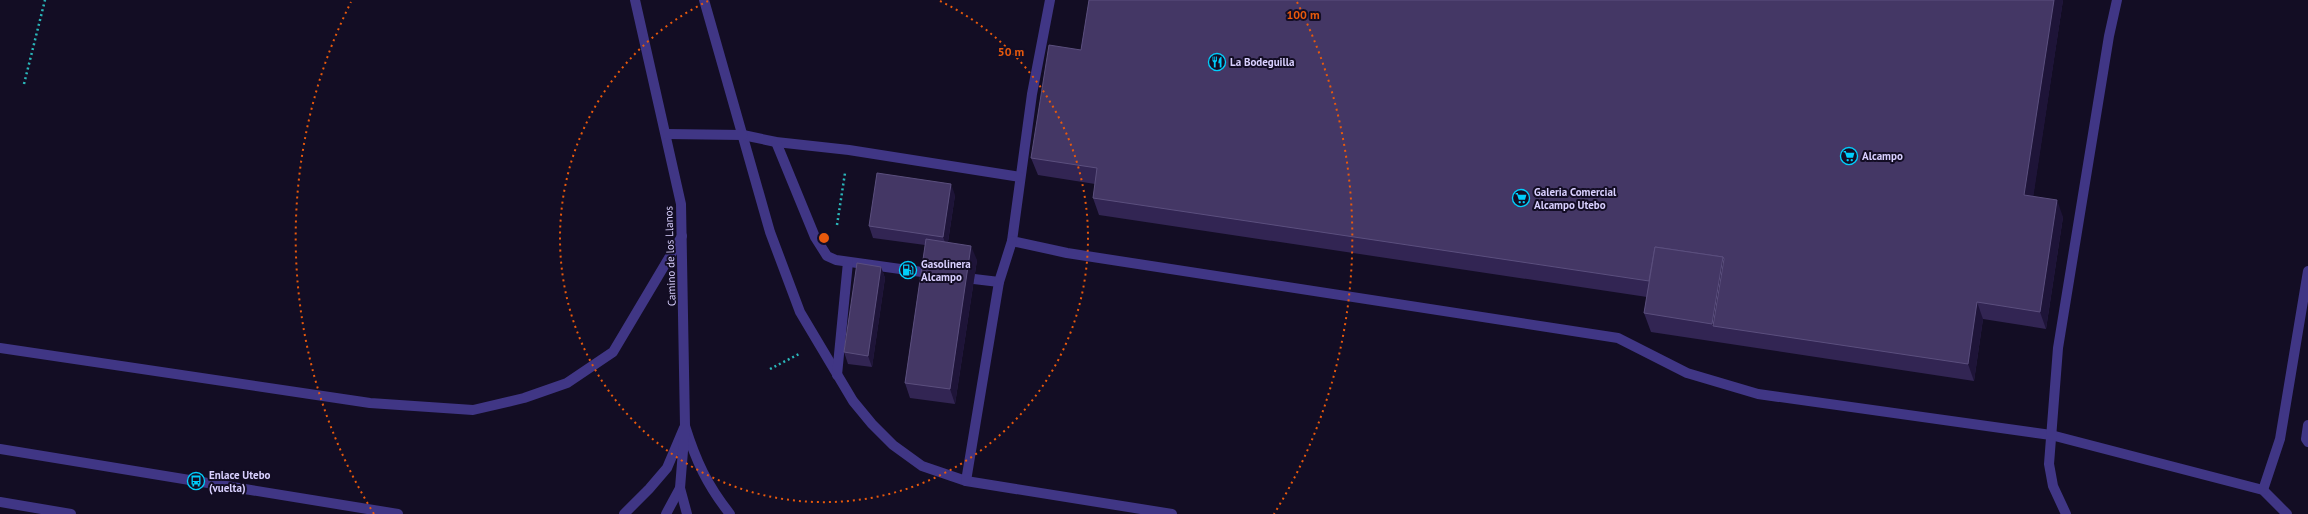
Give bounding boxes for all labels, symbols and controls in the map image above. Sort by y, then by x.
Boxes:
text: 100 m [1286,7,1320,22]
text: 50 m [998,44,1024,59]
restaurant icon: La Bodeguilla [1207,52,1227,72]
place label: La Bodeguilla [1230,55,1294,69]
supermarket icon: Alcampo [1839,146,1859,166]
place label: Alcampo [1862,149,1903,163]
place label: Galeria Comercial Alcampo Utebo [1534,185,1617,212]
supermarket icon: Galeria Comercial Alcampo Utebo [1511,188,1531,208]
street label: Camino de los Llanos [661,205,679,306]
centre of rings [817,231,831,245]
place label: Gasolinera Alcampo [921,257,971,284]
fuel station icon: Gasolinera Alcampo [898,260,918,280]
place label: Enlace Utebo (vuelta) [209,468,271,495]
bus stop icon: Enlace Utebo (vuelta) [186,471,206,491]

